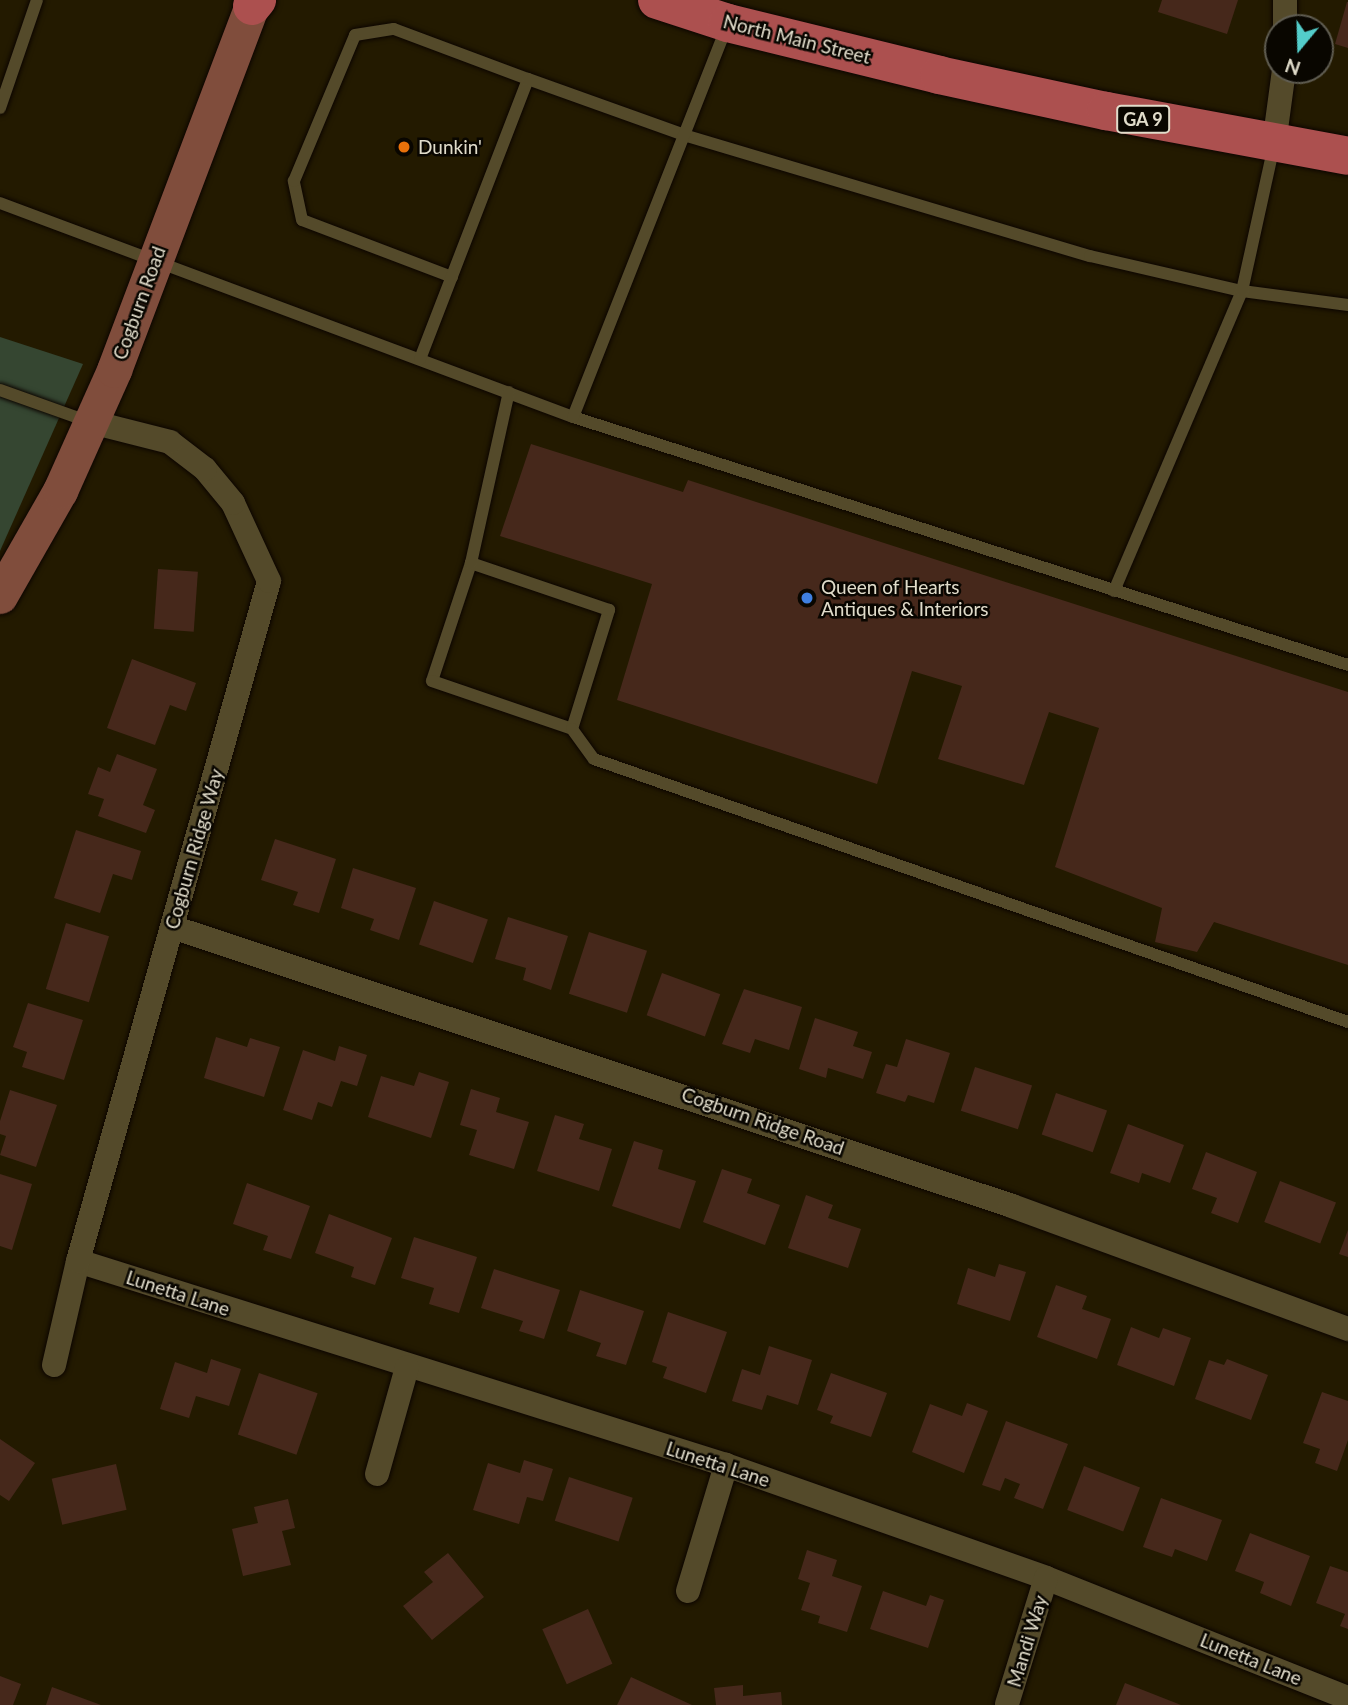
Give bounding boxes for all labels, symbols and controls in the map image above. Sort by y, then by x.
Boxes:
street label: North Main Street [721,10,873,68]
north arrow [1264,14,1334,84]
text: N [1282,54,1303,81]
road number: GA 9 [1115,104,1171,134]
place label: Dunkin' [418,136,482,158]
marker: Dunkin' [396,139,412,155]
street label: Cogburn Road [108,243,170,363]
place label: Queen of Hearts Antiques & Interiors [821,576,989,620]
marker: Queen of Hearts Antiques & Interiors [799,590,815,606]
street label: Cogburn Ridge Way [160,766,228,932]
street label: Cogburn Ridge Road [679,1082,847,1160]
street label: Lunetta Lane [123,1266,233,1320]
street label: Lunetta Lane [663,1437,773,1491]
street label: Mandi Way [1002,1592,1052,1690]
street label: Lunetta Lane [1197,1628,1305,1690]

